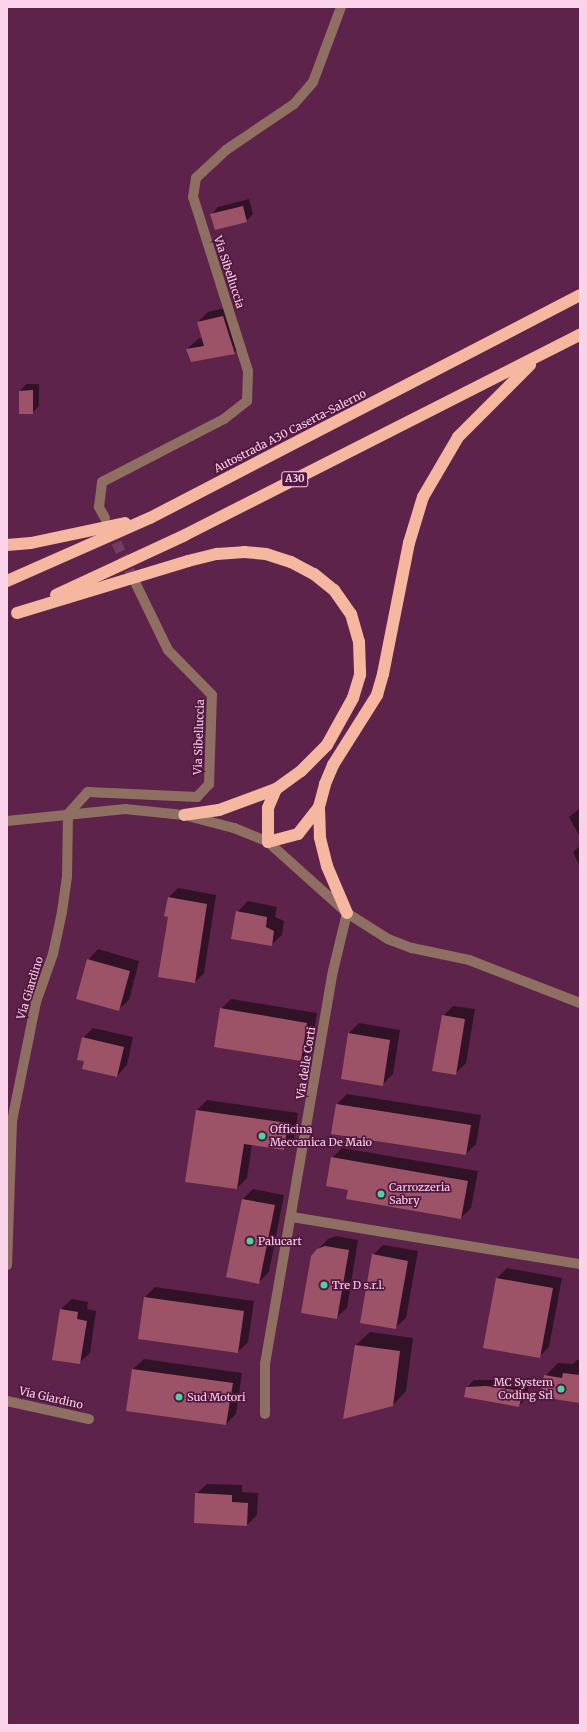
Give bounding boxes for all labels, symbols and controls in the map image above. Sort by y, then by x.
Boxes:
street label: Via Sibelluccia [211,234,247,310]
street label: Autostrada A30 Caserta-Salerno [212,387,368,475]
road number: A30 [281,471,309,487]
street label: Via Sibelluccia [191,699,207,775]
street label: Via Giardino [14,955,46,1021]
street label: Via delle Corti [294,1026,318,1100]
place label: Officina Meccanica De Maio [270,1123,372,1149]
marker: Officina Meccanica De Maio [257,1131,267,1141]
place label: Carrozzeria Sabry [389,1181,450,1207]
marker: Carrozzeria Sabry [376,1189,386,1199]
place label: Palucart [258,1234,302,1248]
marker: Palucart [245,1236,255,1246]
place label: Tre D s.r.l. [332,1278,384,1292]
marker: Tre D s.r.l. [319,1280,329,1290]
place label: MC System Coding Srl [494,1376,553,1402]
street label: Via Giardino [18,1384,84,1412]
marker: MC System Coding Srl [556,1384,566,1394]
place label: Sud Motori [187,1390,246,1404]
marker: Sud Motori [174,1392,184,1402]

